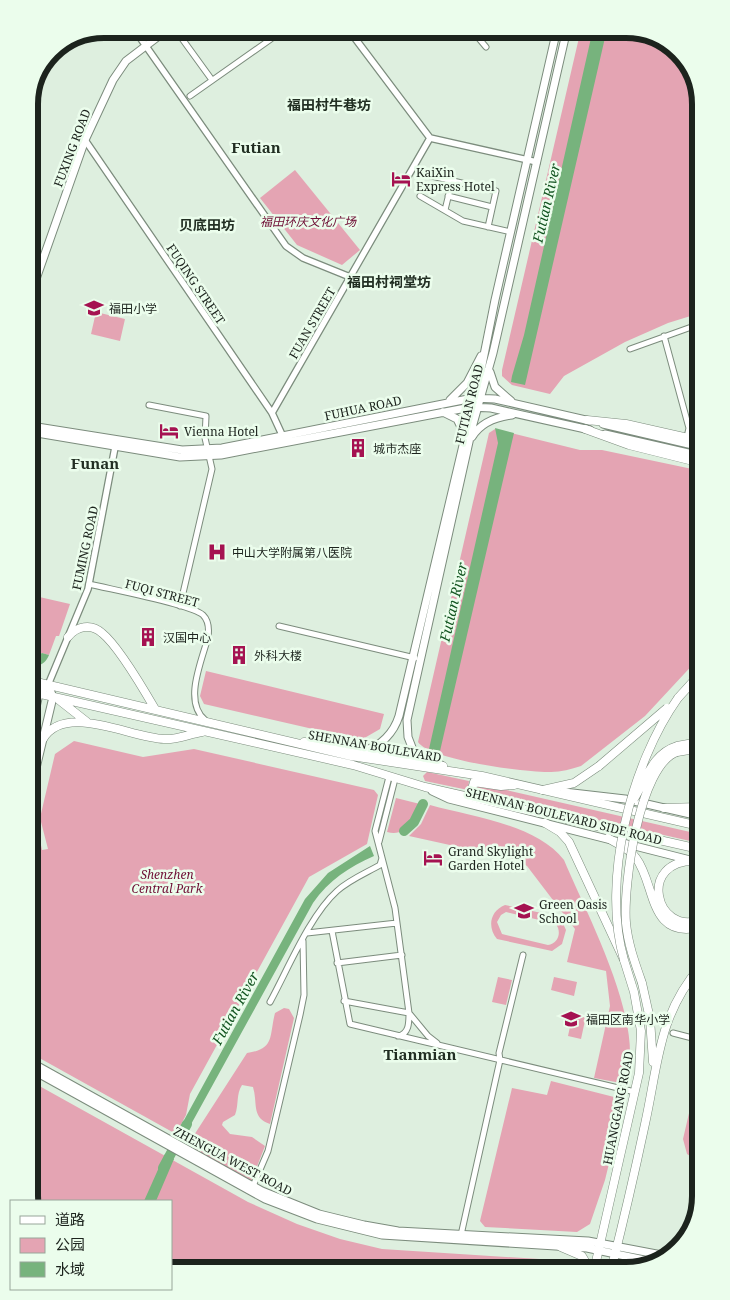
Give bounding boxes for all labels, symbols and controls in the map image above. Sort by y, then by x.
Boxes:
district label: 福田村牛巷坊 [287,95,371,114]
street label: FUXING ROAD [49,106,95,189]
district label: Futian [231,137,281,157]
water label: Futian River [527,161,564,245]
place label: KaiXin Express Hotel [416,164,495,195]
hotel icon: KaiXin Express Hotel [390,168,412,190]
park label: 福田环庆文化广场 [260,213,357,230]
district label: 贝底田坊 [179,215,235,234]
street label: FUQING STREET [163,240,230,328]
district label: 福田村祠堂坊 [347,272,431,291]
street label: FUAN STREET [285,284,340,362]
school or university icon: 福田小学 [83,297,105,319]
place label: 福田小学 [109,300,157,317]
street label: FUTIAN ROAD [451,362,487,446]
street label: FUHUA ROAD [323,391,403,424]
hotel icon: Vienna Hotel [158,420,180,442]
place label: Vienna Hotel [184,423,259,440]
building icon: 城市杰座 [347,437,369,459]
place label: 城市杰座 [373,440,421,457]
district label: Funan [71,453,119,473]
street label: FUMING ROAD [68,504,102,592]
hospital icon: 中山大学附属第八医院 [206,541,228,563]
place label: 中山大学附属第八医院 [232,544,352,561]
water label: Futian River [434,560,471,644]
street label: FUQI STREET [123,575,201,611]
building icon: 汉国中心 [137,626,159,648]
place label: 汉国中心 [163,629,211,646]
building icon: 外科大楼 [228,644,250,666]
place label: 外科大楼 [254,647,302,664]
street label: SHENNAN BOULEVARD [307,726,443,766]
street label: SHENNAN BOULEVARD SIDE ROAD [464,783,664,849]
place label: Grand Skylight Garden Hotel [448,843,533,874]
hotel icon: Grand Skylight Garden Hotel [422,847,444,869]
park label: Shenzhen Central Park [132,866,204,897]
place label: Green Oasis School [539,896,607,927]
school or university icon: Green Oasis School [513,900,535,922]
water label: Futian River [207,968,263,1049]
school or university icon: 福田区南华小学 [560,1008,582,1030]
place label: 福田区南华小学 [586,1011,670,1028]
district label: Tianmian [383,1044,457,1064]
street label: HUANGGANG ROAD [599,1049,637,1166]
street label: ZHENGUA WEST ROAD [171,1122,296,1200]
legend [10,1200,172,1290]
text: 道路 [55,1209,85,1229]
text: 公园 [55,1234,85,1254]
text: 水域 [55,1259,85,1279]

